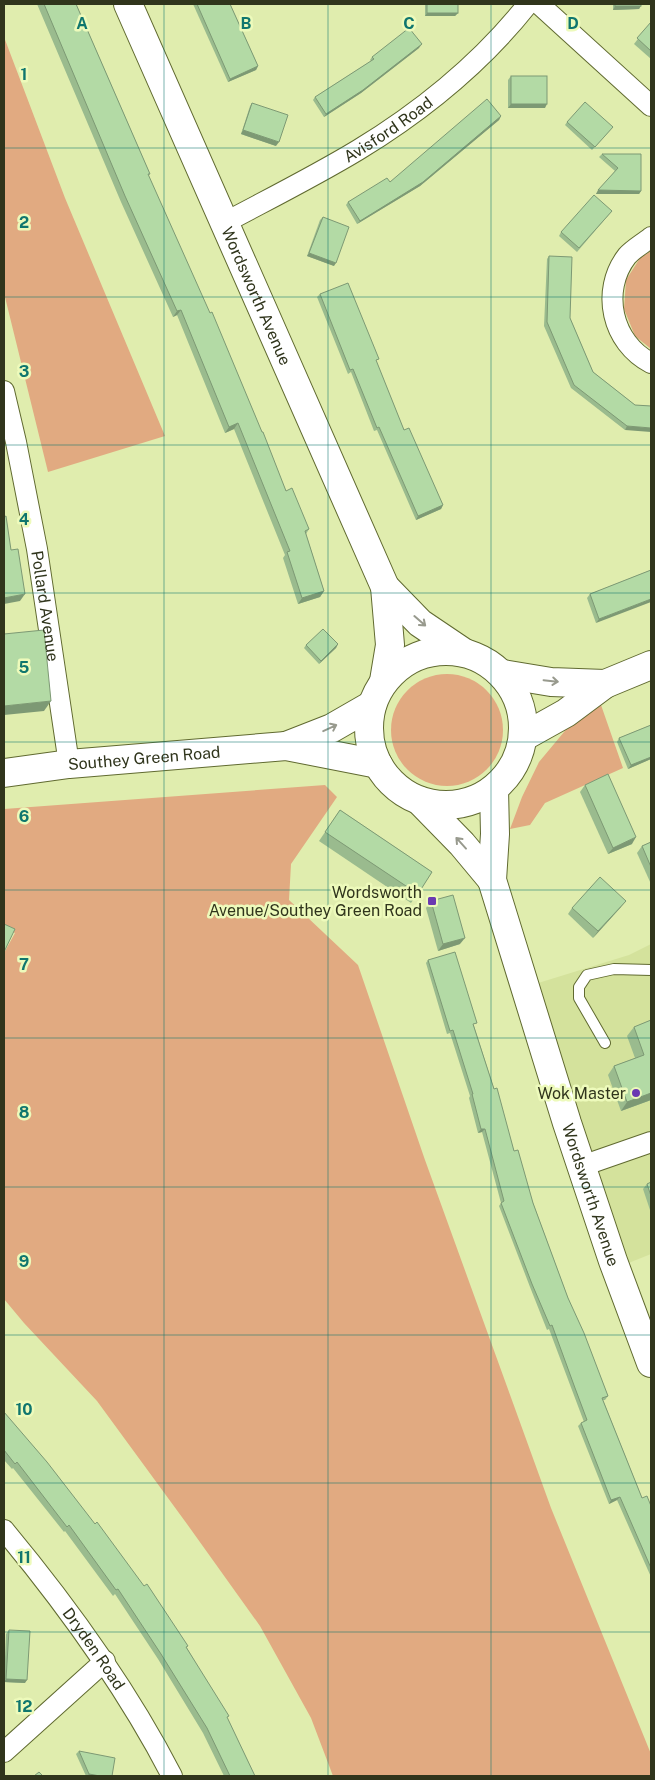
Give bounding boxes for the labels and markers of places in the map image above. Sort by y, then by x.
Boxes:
place label: Wordsworth Avenue/Southey Green Road [209,883,422,920]
marker: Wordsworth Avenue/Southey Green Road [426,895,438,907]
place label: Wok Master [537,1084,626,1103]
marker: Wok Master [630,1087,642,1099]

